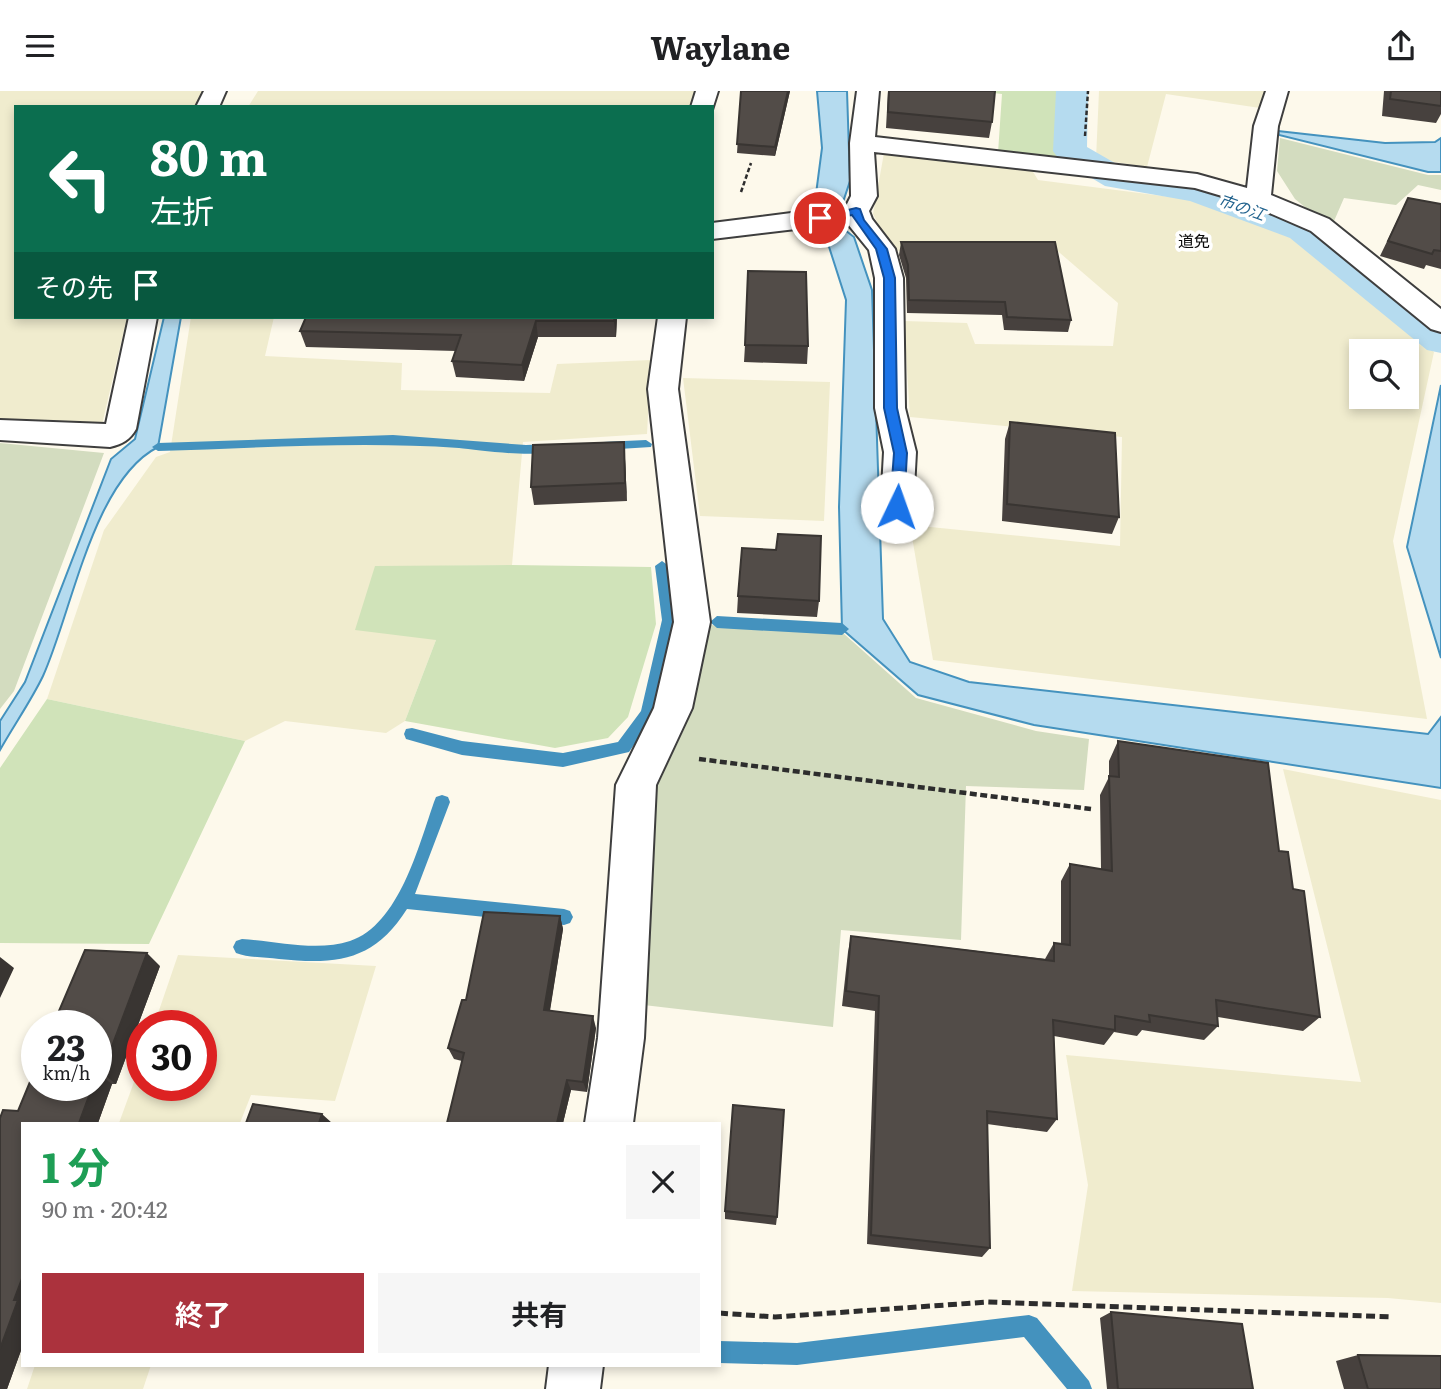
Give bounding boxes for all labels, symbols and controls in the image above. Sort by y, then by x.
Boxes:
text: Waylane [651,22,790,70]
icon: menu [21,27,59,65]
icon: share [1382,27,1420,65]
text: 80 m [150,118,268,191]
icon: left [35,133,126,224]
text: 左折 [150,185,214,233]
water label: 市の江 [1216,187,1271,226]
pin [790,188,850,248]
icon: arrive [801,199,839,237]
district label: 道免 [1178,228,1210,252]
text: その先 [35,266,113,305]
icon: arrive [127,266,165,304]
map controls [1349,339,1419,409]
button: search [1349,339,1419,409]
position arrow [860,470,934,544]
speed limit sign: 30 [126,1010,217,1101]
text: 23 [47,1020,86,1072]
text: km/h [43,1059,90,1086]
text: 1 分 [42,1134,110,1196]
button: close [626,1145,700,1219]
text: 90 m · 20:42 [42,1191,168,1225]
button: 終了 [42,1273,364,1353]
button: 共有 [378,1273,700,1353]

